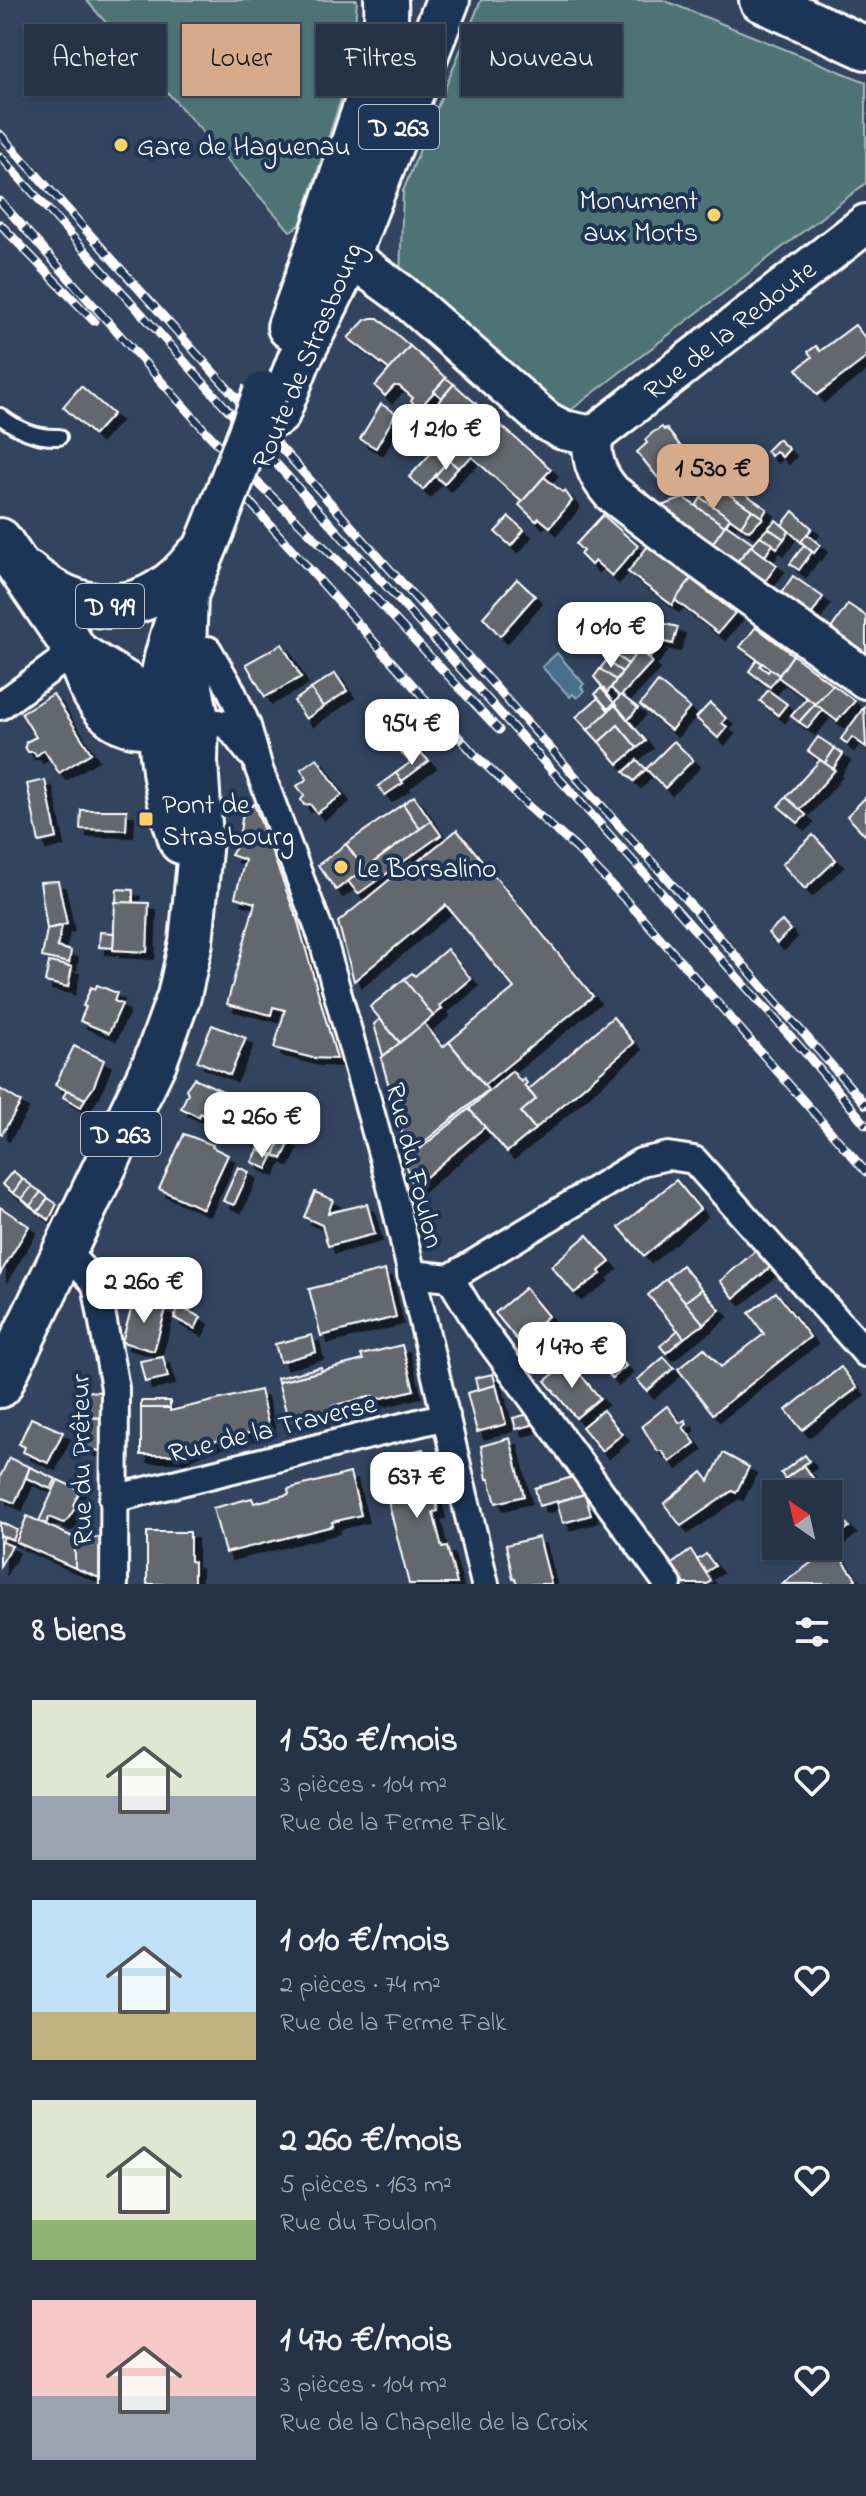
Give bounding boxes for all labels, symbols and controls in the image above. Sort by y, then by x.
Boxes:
chip: Acheter [24,24,166,96]
chip: Louer [182,24,300,96]
chip: Filtres [316,24,445,96]
chip: Nouveau [461,24,622,96]
road number: D 263 [359,105,439,149]
place label: Gare de Haguenau [137,128,351,169]
marker: Gare de Haguenau [112,136,130,154]
place label: Monument aux Morts [579,182,698,255]
marker: Monument aux Morts [705,206,723,224]
street label: Route de Strasbourg [243,237,375,476]
street label: Rue de la Redoute [636,251,827,412]
pin: 1 210 € [372,404,520,472]
text: 1 210 € [410,411,482,449]
pin: 1 530 € [639,444,787,512]
text: 1 530 € [675,451,751,489]
road number: D 919 [76,584,144,628]
pin: 1 010 € [537,602,685,670]
text: 1 010 € [576,609,646,647]
pin: 954 € [356,699,468,767]
text: 954 € [383,706,441,744]
place label: Pont de Strasbourg [162,786,294,859]
marker: Pont de Strasbourg [137,810,155,828]
place label: Le Borsalino [357,850,496,891]
marker: Le Borsalino [332,858,350,876]
street label: Rue du Foulon [372,1079,453,1253]
pin: 2 260 € [188,1092,336,1160]
text: 2 260 € [222,1099,302,1137]
road number: D 263 [81,1112,161,1156]
pin: 2 260 € [70,1257,218,1325]
text: 2 260 € [104,1264,184,1302]
pin: 1 470 € [498,1322,646,1390]
text: 1 470 € [536,1329,608,1367]
street label: Rue du Prêteur [61,1373,105,1546]
street label: Rue de la Traverse [165,1385,381,1476]
pin: 637 € [361,1452,473,1520]
text: 637 € [388,1459,446,1497]
north arrow [762,1480,842,1560]
map controls [762,1480,842,1560]
text: 8 biens [32,1607,127,1657]
icon: filters [790,1610,834,1654]
text: 1 530 €/mois [280,1717,458,1767]
icon: home [96,1732,192,1828]
icon: heart [790,1758,834,1802]
text: 3 pièces · 104 m² [280,1767,447,1805]
text: Rue de la Ferme Falk [280,1805,507,1843]
text: 1 010 €/mois [280,1917,450,1967]
icon: home [96,1932,192,2028]
icon: heart [790,1958,834,2002]
text: 2 pièces · 74 m² [280,1967,441,2005]
text: Rue de la Ferme Falk [280,2005,507,2043]
text: 2 260 €/mois [280,2117,462,2167]
icon: home [96,2132,192,2228]
icon: heart [790,2158,834,2202]
text: 5 pièces · 163 m² [280,2167,452,2205]
text: Rue du Foulon [280,2205,437,2243]
text: 1 470 €/mois [280,2317,452,2367]
icon: home [96,2332,192,2428]
icon: heart [790,2358,834,2402]
text: 3 pièces · 104 m² [280,2367,447,2405]
text: Rue de la Chapelle de la Croix [280,2405,588,2443]

